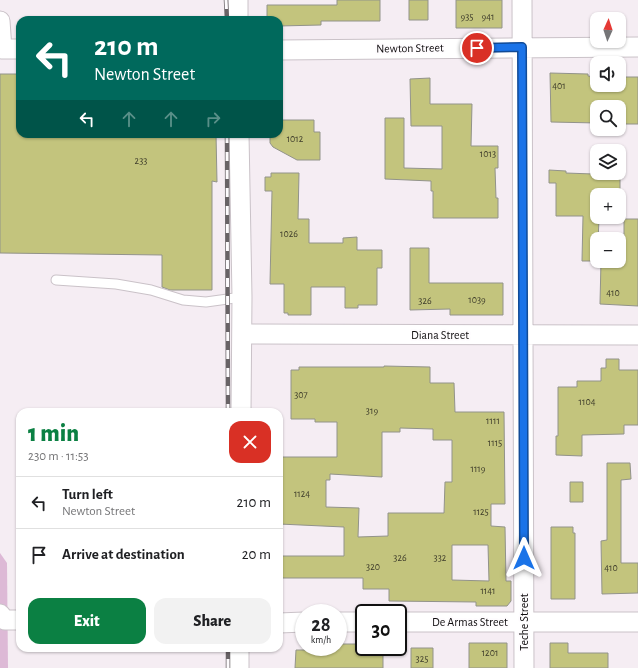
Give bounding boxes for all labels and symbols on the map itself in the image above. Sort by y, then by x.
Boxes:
house number: 935 [461,12,474,22]
house number: 941 [482,12,494,22]
north arrow [590,12,626,48]
pin [460,31,494,65]
street label: Newton Street [376,41,444,55]
house number: 401 [552,81,566,91]
house number: 1012 [287,134,304,144]
house number: 1013 [480,149,496,159]
house number: 233 [135,156,147,166]
house number: 1026 [280,229,298,239]
house number: 410 [606,288,620,298]
house number: 1039 [468,295,486,305]
house number: 326 [418,296,432,306]
street label: Diana Street [411,329,469,341]
house number: 307 [294,390,308,400]
house number: 1104 [579,397,596,407]
house number: 319 [366,406,378,416]
house number: 1111 [486,416,500,426]
house number: 1115 [488,438,502,448]
house number: 1119 [470,464,486,474]
house number: 1124 [294,489,310,499]
house number: 1125 [473,507,489,517]
position arrow [503,537,545,579]
house number: 326 [393,553,407,563]
house number: 332 [434,553,447,563]
house number: 320 [366,562,380,572]
house number: 410 [604,563,618,573]
house number: 1141 [480,586,496,596]
street label: Teche Street [518,593,530,651]
speed limit sign: 30 [355,604,407,656]
street label: De Armas Street [432,616,508,628]
house number: 1201 [482,648,498,658]
house number: 325 [416,654,428,664]

